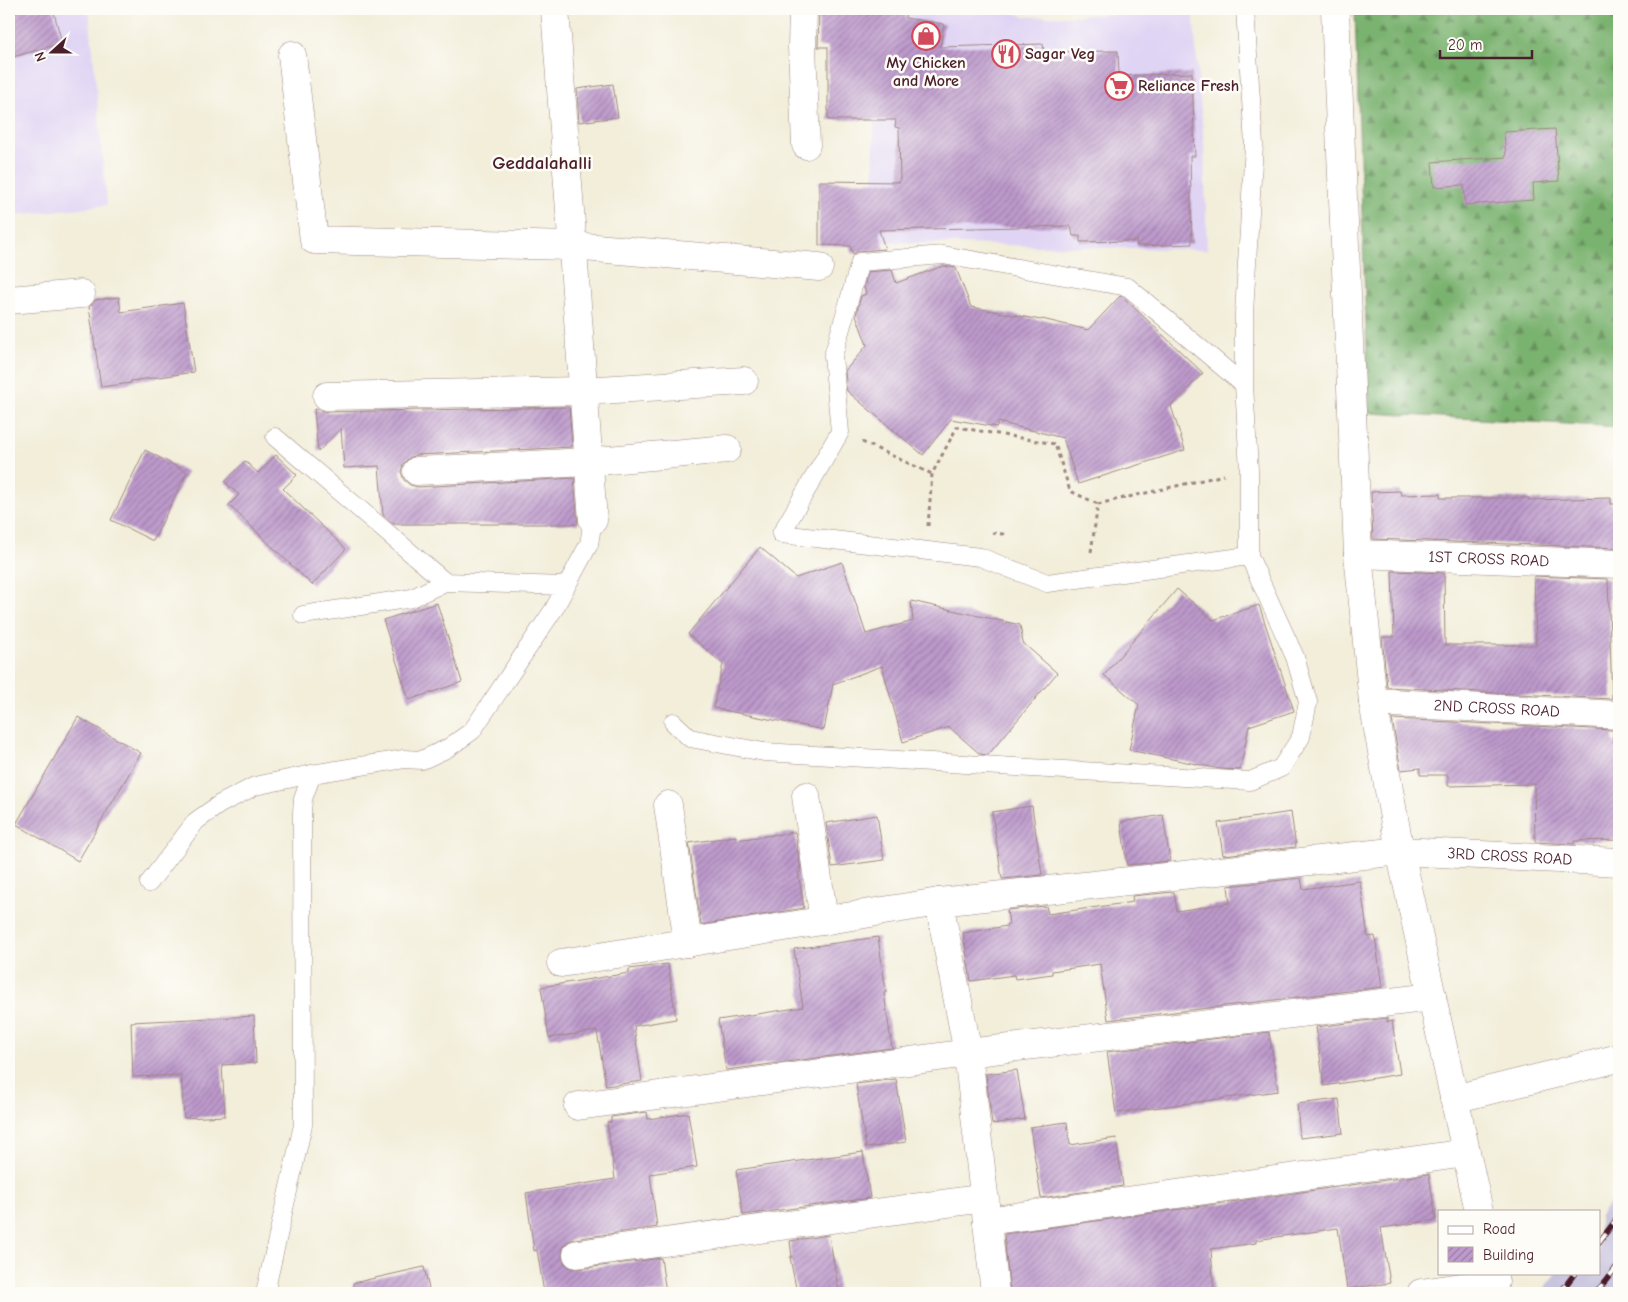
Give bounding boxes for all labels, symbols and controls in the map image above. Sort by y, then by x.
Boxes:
shop icon: My Chicken and More [911,21,941,51]
north arrow [28,28,78,78]
scale bar [1440,28,1533,60]
text: 20 m [1448,36,1482,54]
restaurant icon: Sagar Veg [991,39,1021,69]
place label: Sagar Veg [1025,45,1095,63]
text: N [31,49,50,64]
place label: My Chicken and More [886,54,966,90]
supermarket icon: Reliance Fresh [1104,71,1134,101]
place label: Reliance Fresh [1138,77,1239,95]
district label: Geddalahalli [492,152,592,174]
street label: 1ST CROSS ROAD [1428,548,1550,570]
street label: 2ND CROSS ROAD [1433,696,1560,721]
street label: 3RD CROSS ROAD [1447,844,1573,869]
legend [1438,1210,1600,1274]
text: Road [1483,1220,1515,1238]
text: Building [1483,1246,1534,1264]

